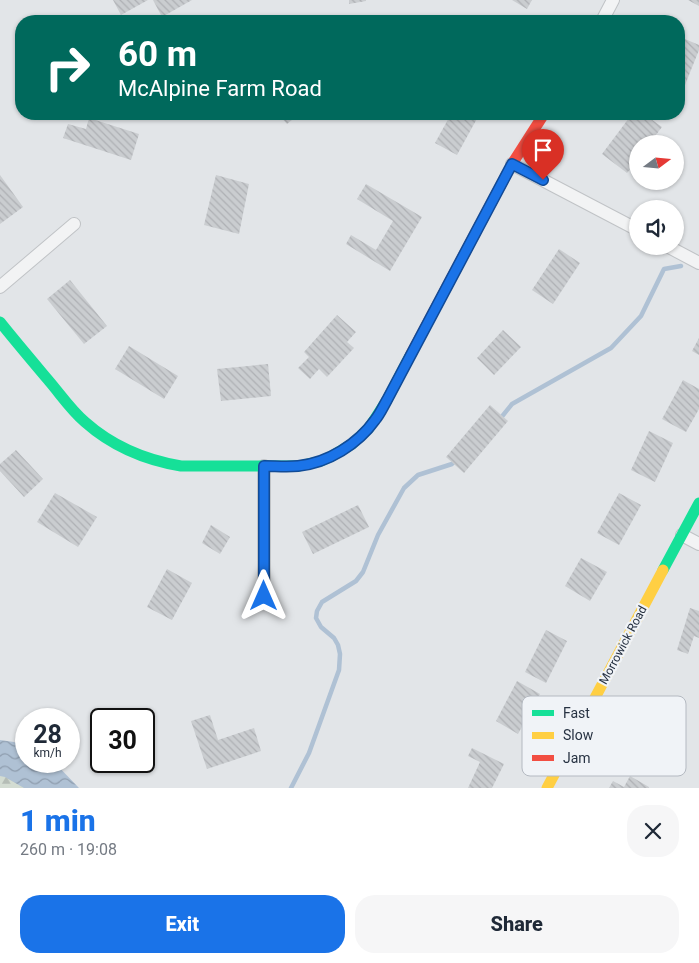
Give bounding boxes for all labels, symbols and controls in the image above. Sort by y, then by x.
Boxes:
text: 60 m [118,34,197,75]
icon: right [35,35,100,100]
text: McAlpine Farm Road [118,76,322,101]
pin [522,129,564,180]
north arrow [629,135,684,190]
map controls [629,135,684,255]
icon: arrive [529,136,557,164]
button: sound [629,200,684,255]
position arrow [237,569,289,621]
street label: Morrowick Road [596,603,650,687]
legend [522,696,686,776]
text: Fast [563,705,590,721]
speed limit sign: 30 [90,708,155,773]
text: 28 [33,720,62,749]
text: Slow [563,727,594,743]
text: km/h [33,746,62,760]
text: Jam [563,750,591,766]
text: 1 min [20,803,96,838]
button: close [627,805,679,857]
text: 260 m · 19:08 [20,840,117,859]
button: Exit [20,895,345,953]
button: Share [355,895,679,953]

